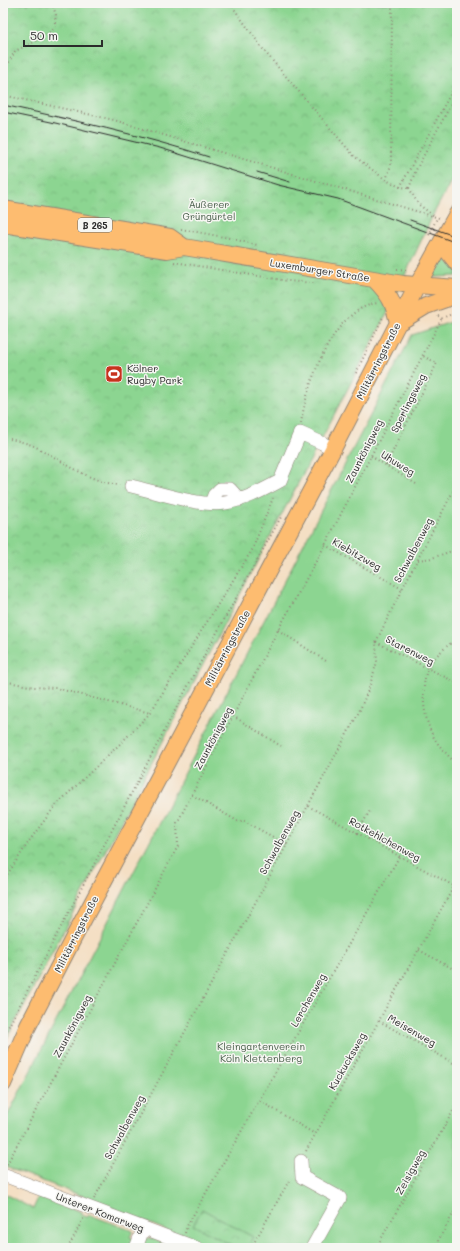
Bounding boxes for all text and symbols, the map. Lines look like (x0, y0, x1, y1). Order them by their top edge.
scale bar (24, 22, 102, 48)
text: 50 m (30, 27, 58, 43)
park label: Äußerer Grüngürtel (183, 197, 235, 223)
road number: B 265 (78, 218, 112, 232)
street label: Luxemburger Straße (269, 255, 371, 285)
street label: Militärringstraße (353, 320, 403, 402)
place label: Kölner Rugby Park (127, 361, 182, 387)
sports icon: Kölner Rugby Park (104, 364, 124, 384)
street label: Sperlingsweg (387, 371, 429, 435)
street label: Zaunkönigweg (342, 417, 386, 485)
street label: Uhuweg (378, 447, 418, 479)
street label: Schwalbenweg (390, 515, 436, 585)
street label: Kiebitzweg (330, 534, 384, 574)
street label: Militärringstraße (201, 607, 253, 689)
street label: Starenweg (383, 632, 437, 668)
street label: Zaunkönigweg (191, 704, 236, 772)
street label: Schwalbenweg (256, 807, 303, 877)
street label: Rotkehlchenweg (347, 814, 423, 864)
street label: Militärringstraße (51, 893, 101, 975)
street label: Lerchenweg (287, 971, 329, 1029)
street label: Zaunkönigweg (50, 992, 95, 1060)
street label: Meisenweg (385, 1011, 439, 1050)
street label: Kuckucksweg (325, 1030, 369, 1092)
park label: Kleingartenverein Köln Klettenberg (217, 1039, 305, 1065)
street label: Schwalbenweg (101, 1092, 148, 1162)
street label: Zeisigweg (392, 1147, 428, 1197)
street label: Unterer Komarweg (54, 1189, 146, 1235)

